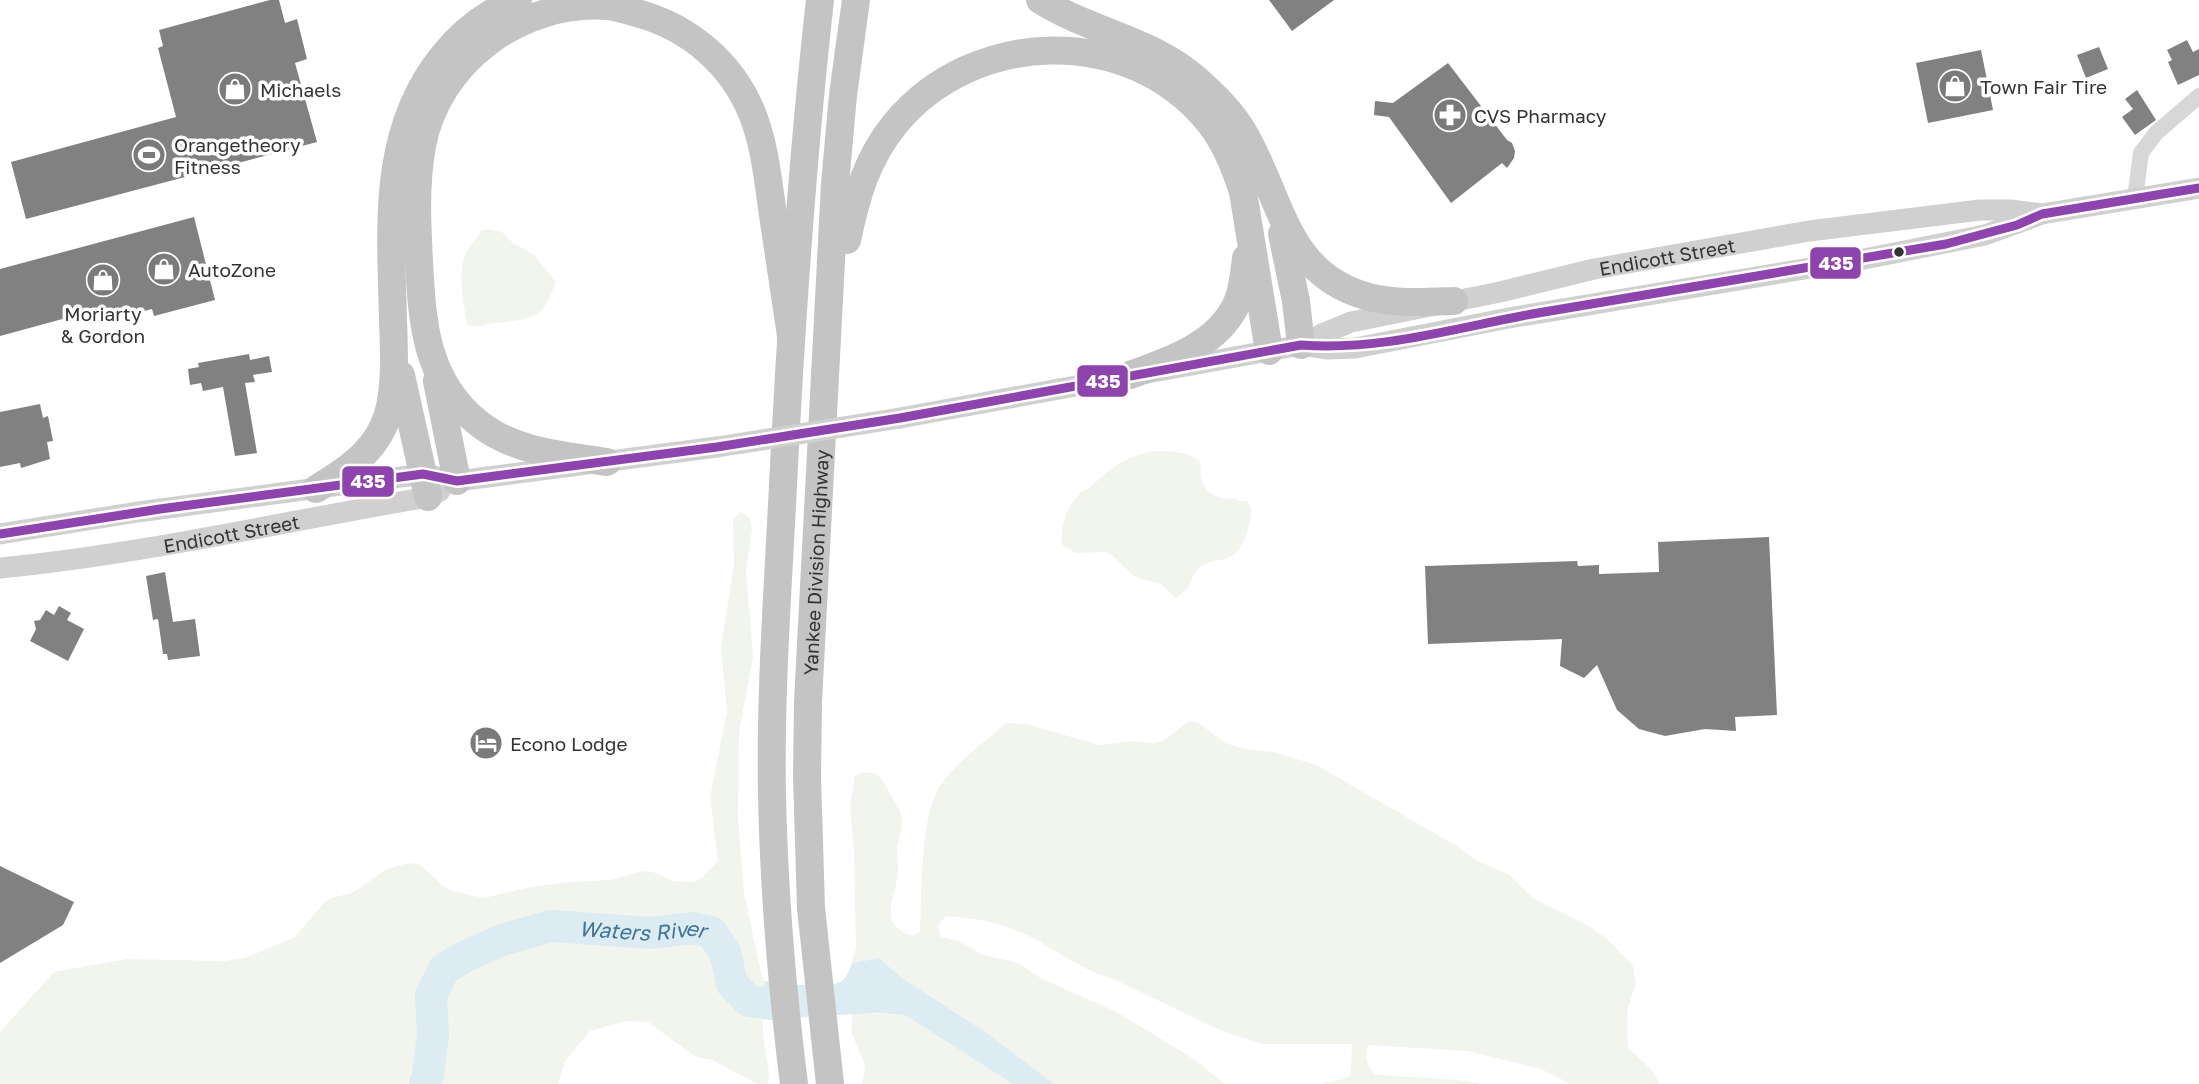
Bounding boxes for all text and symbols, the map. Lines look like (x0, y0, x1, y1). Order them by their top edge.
shop icon: Town Fair Tire (1936, 67, 1974, 105)
shop icon: Michaels (216, 70, 254, 108)
place label: Town Fair Tire (1980, 75, 2107, 98)
place label: Michaels (260, 78, 341, 101)
pharmacy icon: CVS Pharmacy (1431, 96, 1469, 134)
place label: CVS Pharmacy (1474, 104, 1607, 127)
place label: Orangetheory Fitness (174, 133, 301, 178)
sports icon: Orangetheory Fitness (130, 136, 168, 174)
street label: Endicott Street (1597, 233, 1737, 279)
unlabelled marker (1892, 245, 1906, 259)
line badge: 435 (1809, 246, 1862, 280)
shop icon: AutoZone (145, 250, 183, 288)
text: 435 (1818, 251, 1854, 274)
place label: AutoZone (188, 258, 276, 281)
shop icon: Moriarty & Gordon (84, 261, 122, 299)
place label: Moriarty & Gordon (61, 302, 145, 347)
line badge: 435 (1076, 364, 1129, 398)
text: 435 (1085, 369, 1121, 392)
street label: Yankee Division Highway (798, 448, 833, 676)
line badge: 435 (341, 465, 395, 498)
text: 435 (350, 469, 386, 492)
street label: Endicott Street (161, 509, 301, 557)
hotel icon: Econo Lodge (467, 724, 505, 762)
place label: Econo Lodge (510, 732, 627, 755)
water label: Waters River (578, 914, 712, 946)

